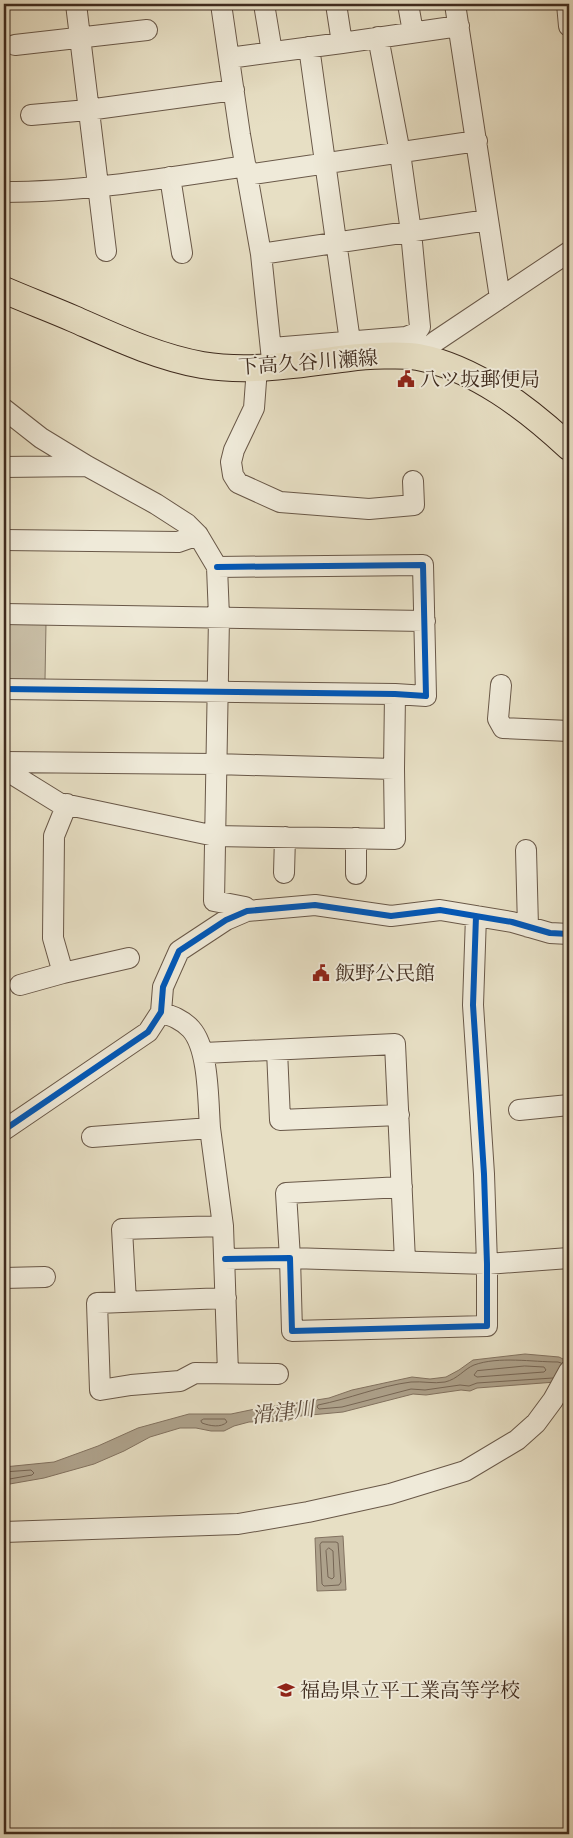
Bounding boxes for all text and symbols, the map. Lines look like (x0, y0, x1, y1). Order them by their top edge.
street label: 下高久谷川瀬線 (237, 346, 379, 381)
place label: 八ツ坂郵便局 (420, 368, 540, 393)
public building icon: 八ツ坂郵便局 (396, 369, 416, 389)
place label: 飯野公民館 (335, 962, 435, 987)
public building icon: 飯野公民館 (311, 963, 331, 983)
water label: 滑津川 (250, 1396, 318, 1430)
place label: 福島県立平工業高等学校 (300, 1679, 520, 1704)
school or university icon: 福島県立平工業高等学校 (276, 1680, 296, 1700)

